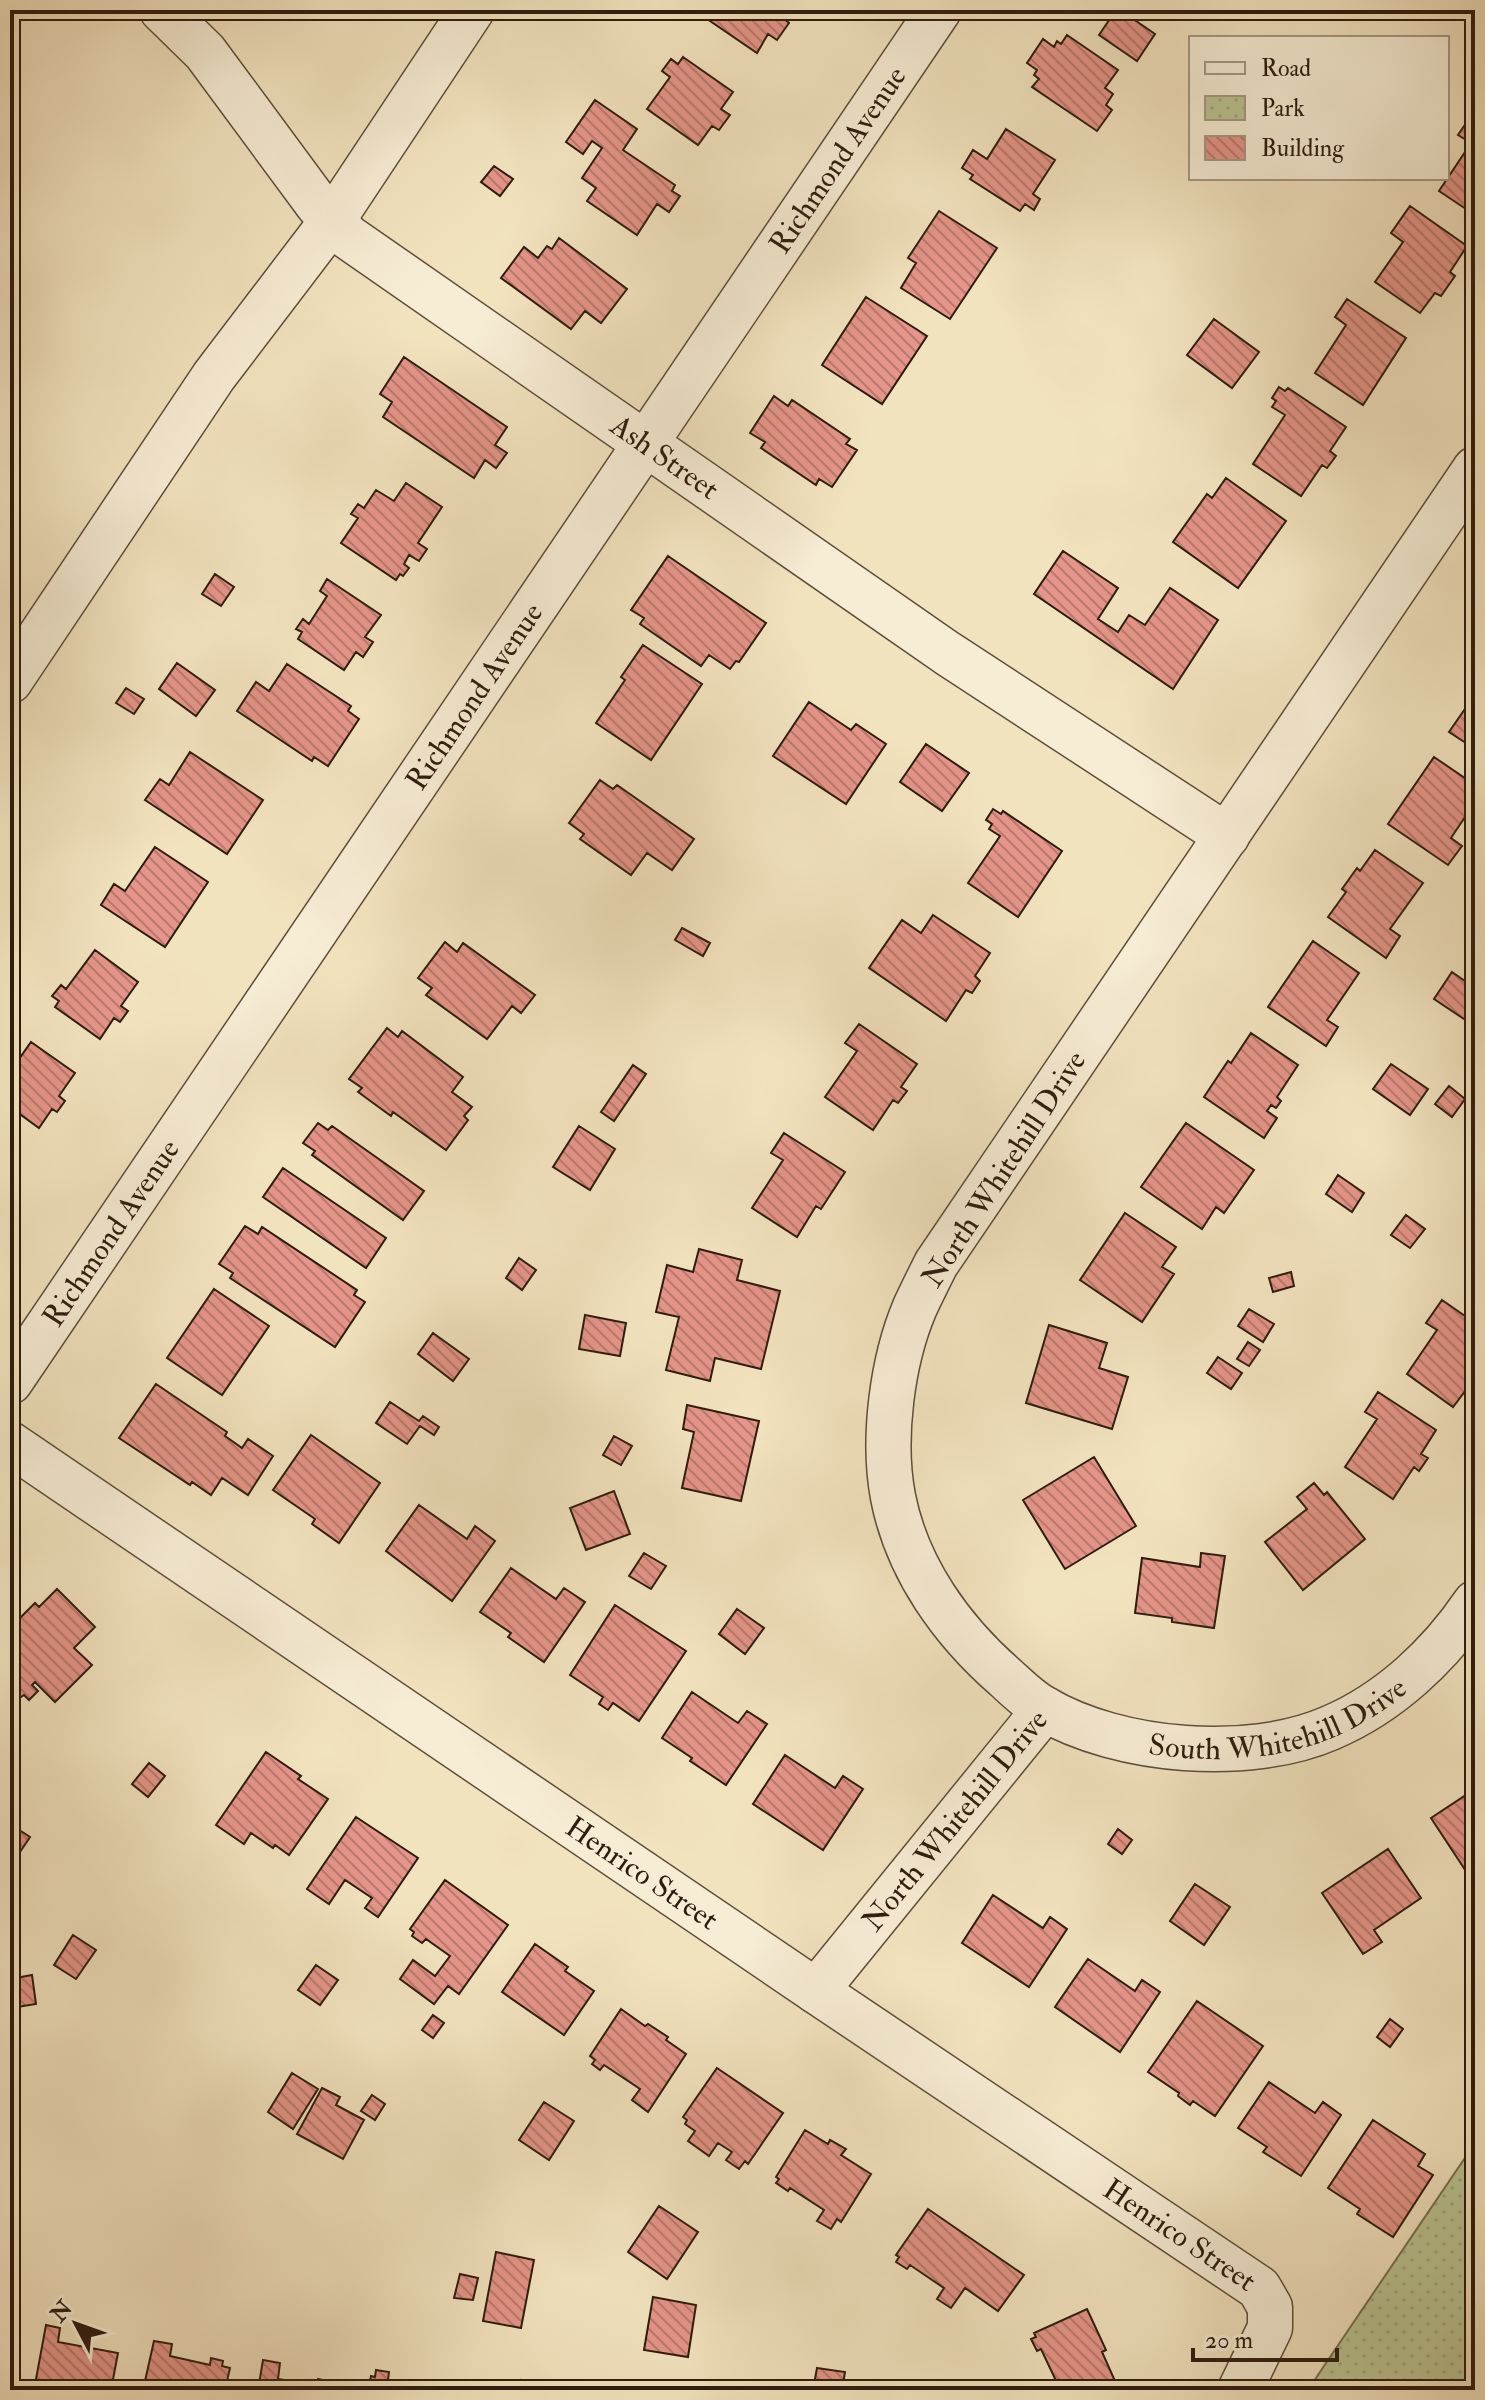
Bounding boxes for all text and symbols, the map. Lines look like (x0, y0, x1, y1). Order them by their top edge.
legend (1189, 36, 1449, 180)
text: Road (1261, 53, 1311, 84)
street label: Richmond Avenue (761, 59, 914, 261)
text: Park (1261, 93, 1305, 124)
text: Building (1261, 133, 1345, 164)
street label: Ash Street (603, 406, 726, 508)
street label: Richmond Avenue (398, 596, 551, 797)
street label: North Whitehill Drive (914, 1044, 1094, 1294)
street label: Richmond Avenue (34, 1132, 187, 1334)
street label: South Whitehill Drive (1146, 1669, 1414, 1768)
street label: North Whitehill Drive (854, 1702, 1056, 1938)
street label: Henrico Street (559, 1808, 726, 1938)
street label: Henrico Street (1096, 2170, 1264, 2300)
north arrow (36, 2284, 116, 2364)
text: N (44, 2295, 79, 2329)
scale bar (1193, 2312, 1337, 2362)
text: 20 m (1205, 2325, 1254, 2356)

